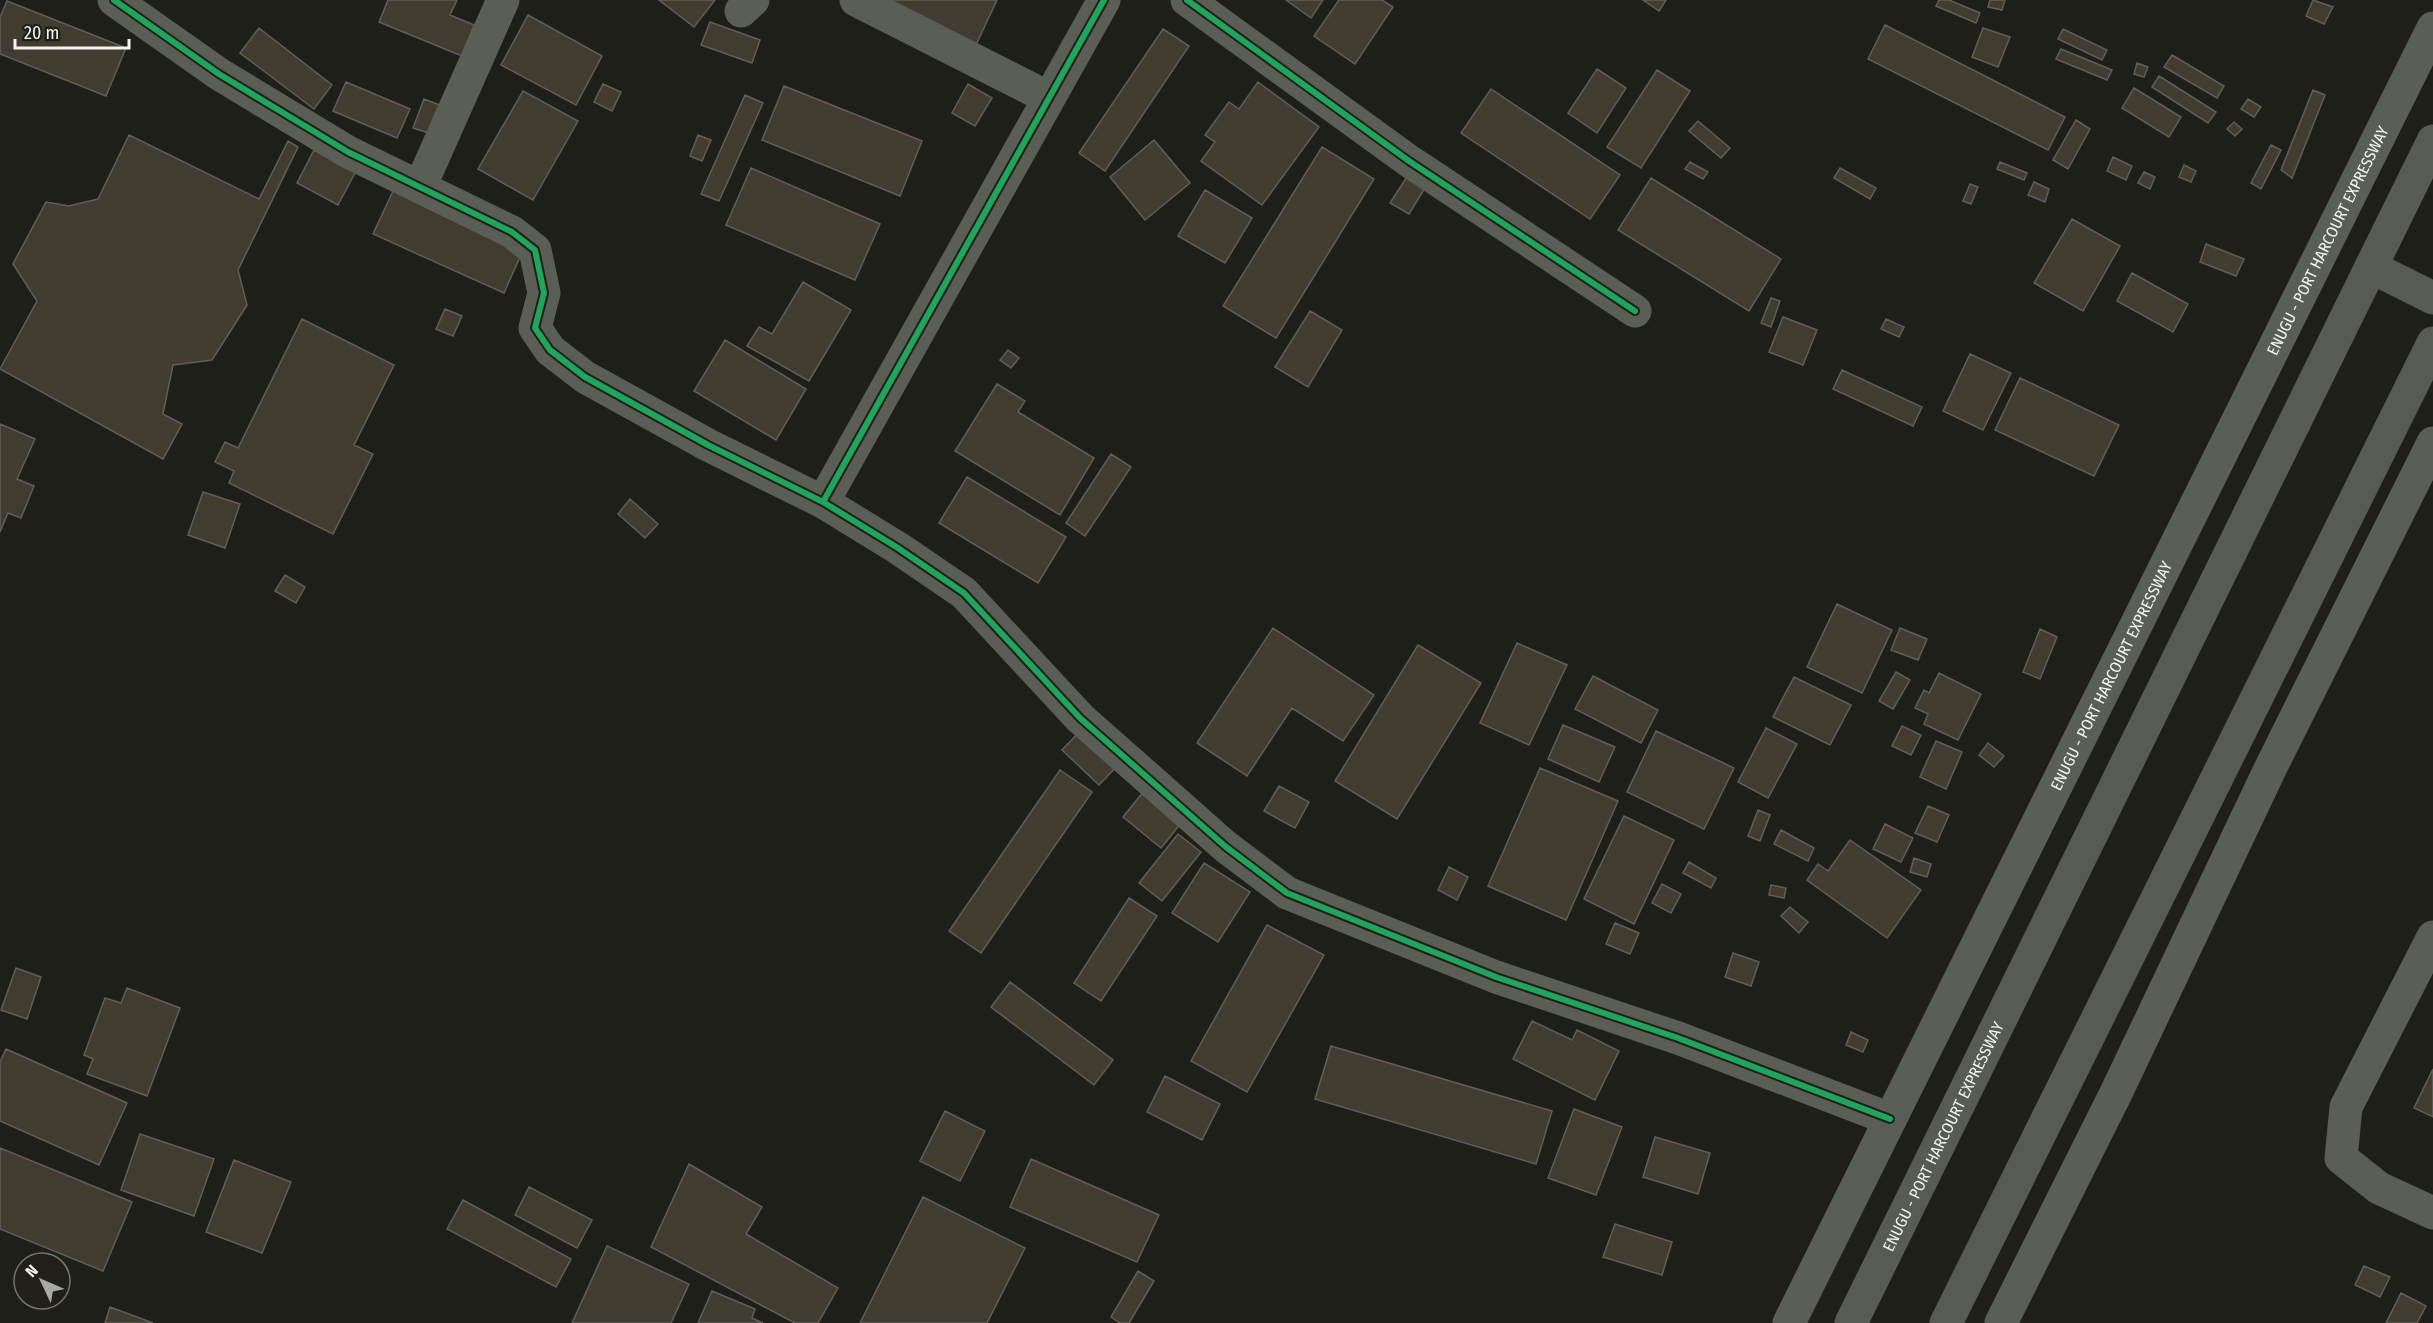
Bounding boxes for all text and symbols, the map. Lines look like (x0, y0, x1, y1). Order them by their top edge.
scale bar (15, 12, 129, 50)
text: 20 m (24, 22, 59, 44)
street label: ENUGU - PORT HARCOURT EXPRESSWAY (2263, 123, 2393, 358)
street label: ENUGU - PORT HARCOURT EXPRESSWAY (2046, 558, 2176, 793)
street label: ENUGU - PORT HARCOURT EXPRESSWAY (1879, 1019, 2008, 1254)
north arrow (12, 1251, 72, 1311)
text: N (21, 1261, 42, 1281)

